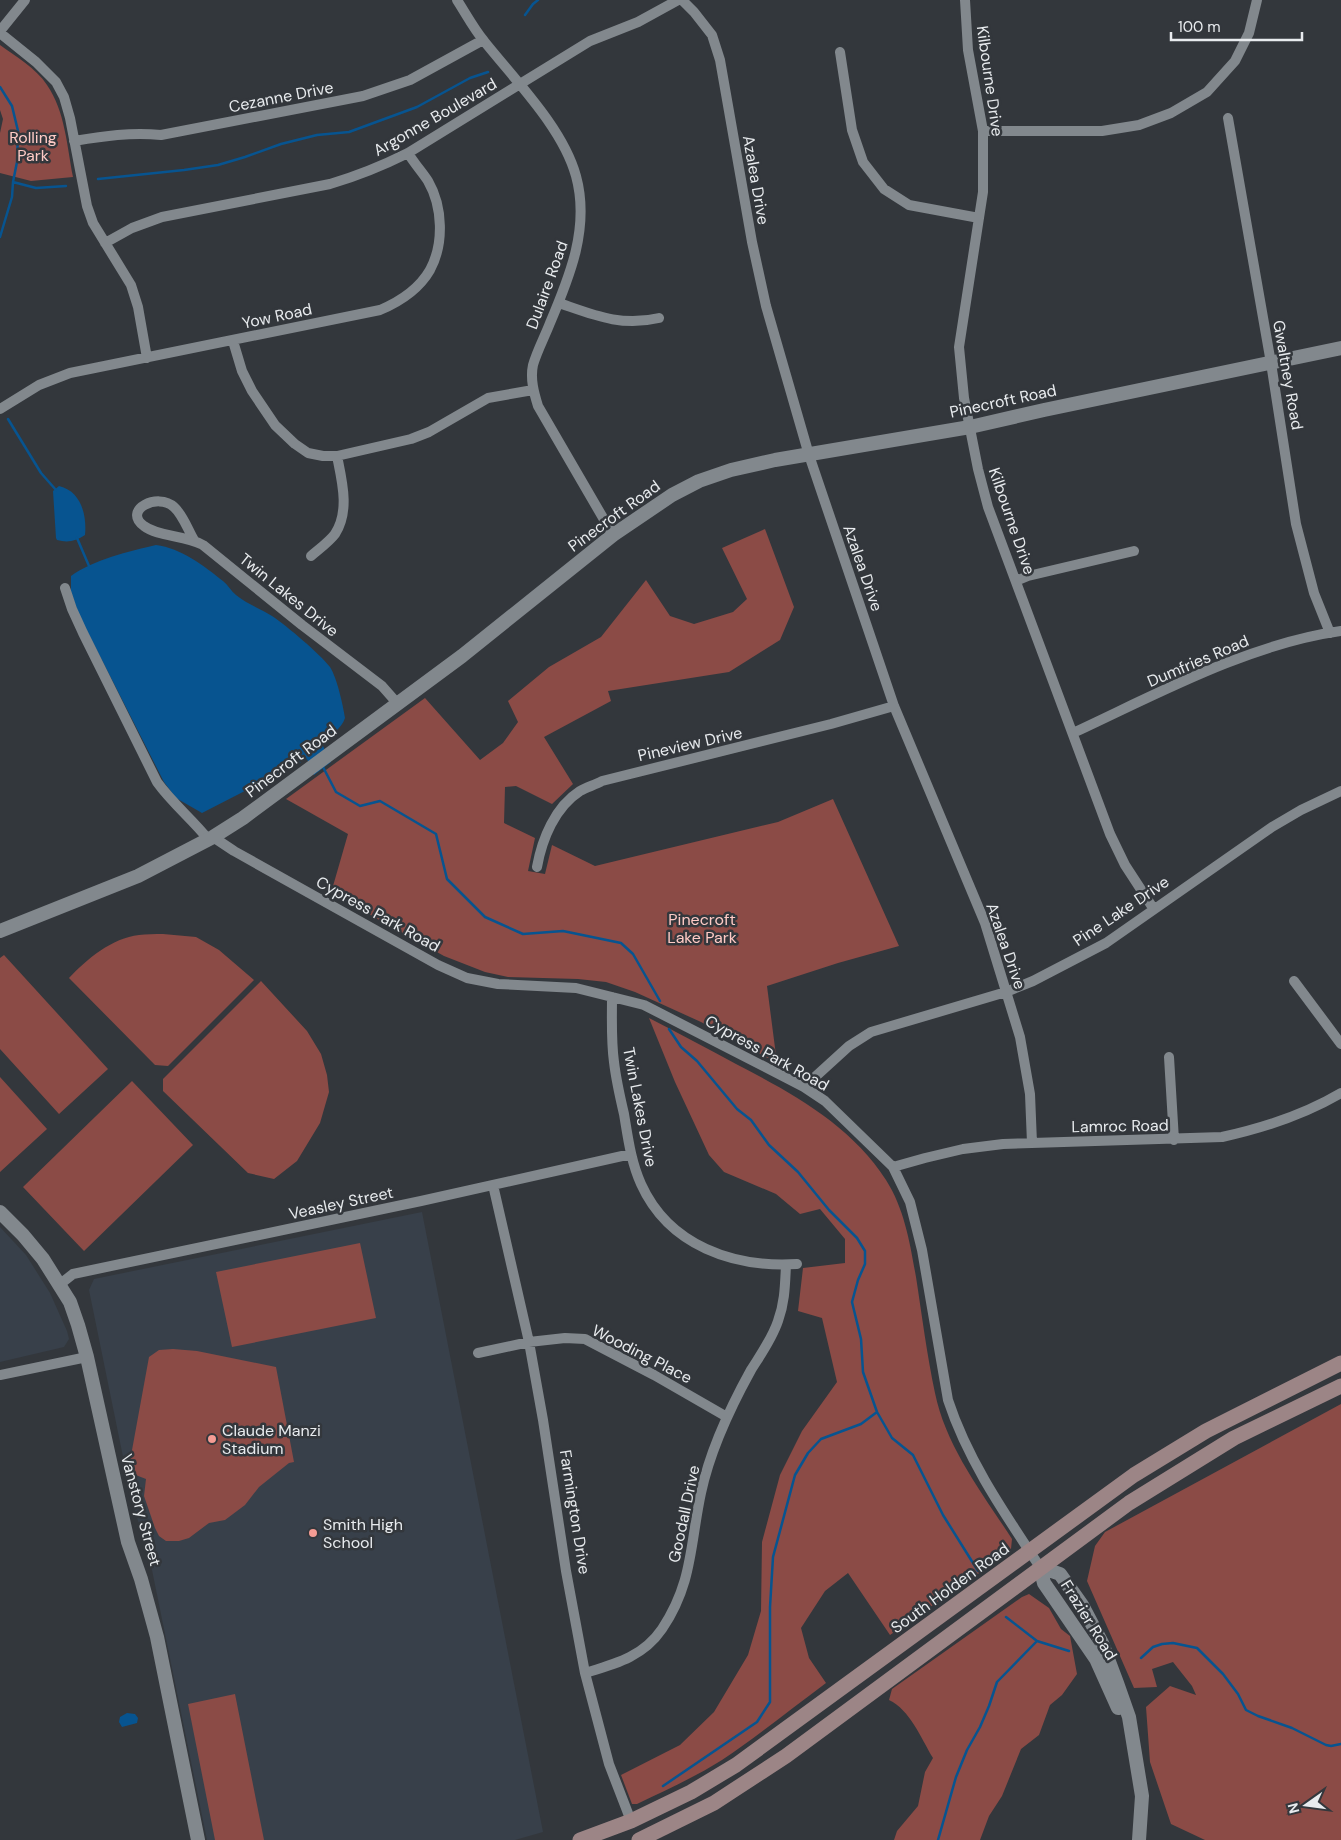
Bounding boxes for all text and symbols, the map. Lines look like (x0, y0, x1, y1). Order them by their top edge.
scale bar (1171, 10, 1302, 42)
text: 100 m (1178, 17, 1221, 37)
street label: Kilbourne Drive (972, 24, 1008, 138)
street label: Argonne Boulevard (369, 73, 501, 161)
street label: Cezanne Drive (227, 77, 335, 117)
park label: Rolling Park (9, 127, 57, 166)
street label: Azalea Drive (738, 134, 774, 226)
street label: Dulaire Road (521, 238, 573, 332)
street label: Yow Road (240, 298, 314, 334)
street label: Gwaltney Road (1268, 319, 1308, 431)
street label: Pinecroft Road (948, 379, 1058, 423)
street label: Kilbourne Drive (984, 465, 1040, 577)
street label: Pinecroft Road (564, 476, 664, 556)
street label: Azalea Drive (838, 522, 888, 614)
street label: Twin Lakes Drive (235, 549, 343, 641)
street label: Dumfries Road (1144, 630, 1252, 692)
street label: Pinecroft Road (241, 720, 341, 802)
street label: Pineview Drive (636, 722, 744, 766)
street label: Cypress Park Road (312, 871, 444, 957)
street label: Pine Lake Drive (1069, 871, 1173, 951)
street label: Azalea Drive (981, 900, 1031, 992)
park label: Pinecroft Lake Park (667, 909, 737, 948)
street label: Cypress Park Road (701, 1010, 833, 1096)
street label: Twin Lakes Drive (618, 1045, 662, 1169)
street label: Lamroc Road (1071, 1115, 1169, 1137)
street label: Veasley Street (287, 1182, 395, 1224)
street label: Wooding Place (588, 1320, 696, 1388)
place label: Claude Manzi Stadium (222, 1420, 321, 1459)
marker: Claude Manzi Stadium (206, 1433, 218, 1445)
street label: Farmington Drive (555, 1448, 595, 1576)
street label: Vanstory Street (116, 1452, 166, 1568)
street label: Goodall Drive (663, 1463, 705, 1565)
place label: Smith High School (323, 1514, 403, 1553)
marker: Smith High School (307, 1527, 319, 1539)
street label: South Holden Road (887, 1538, 1013, 1638)
street label: Frazier Road (1056, 1576, 1122, 1664)
north arrow (1281, 1780, 1331, 1830)
text: N (1283, 1801, 1303, 1815)

